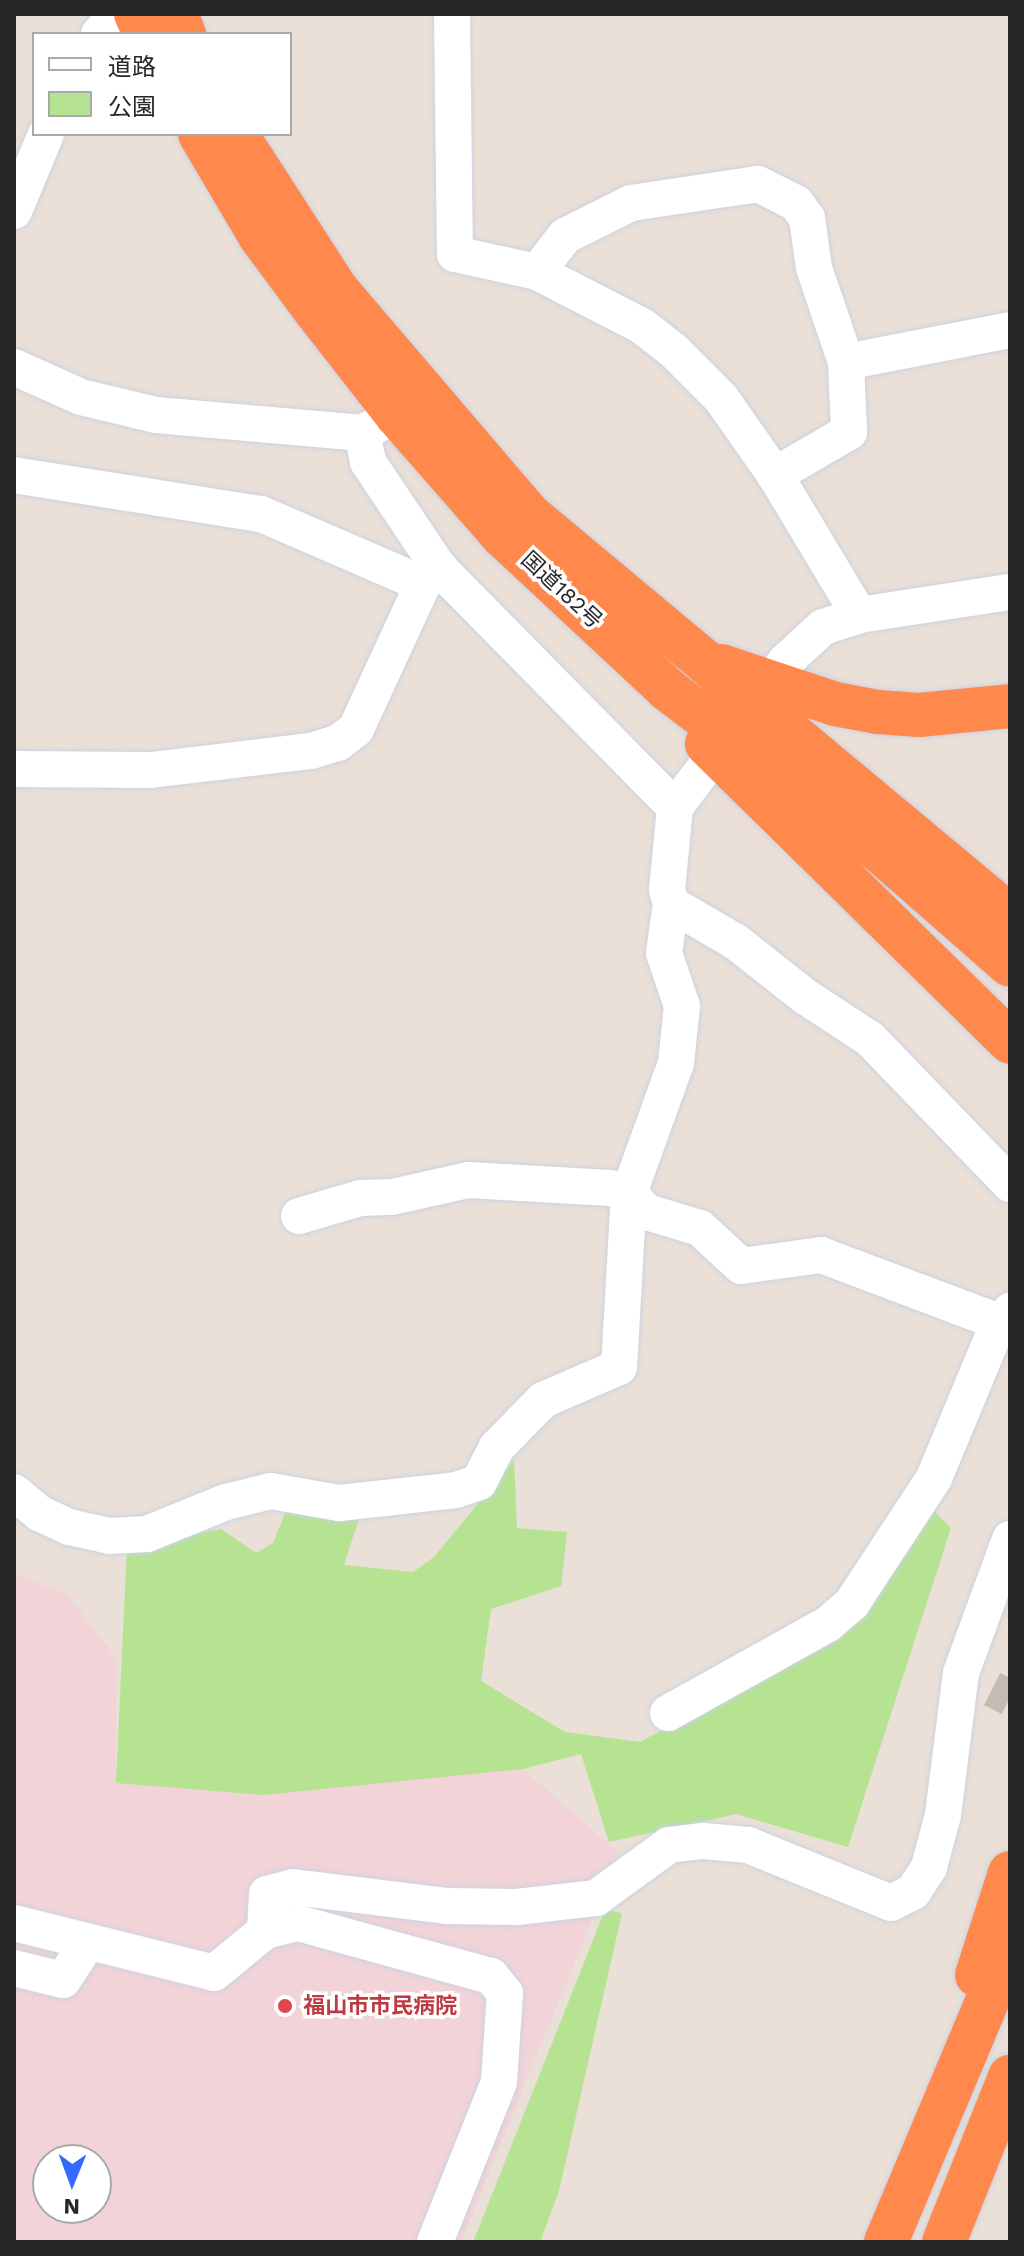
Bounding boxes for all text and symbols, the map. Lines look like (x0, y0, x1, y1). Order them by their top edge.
legend (32, 32, 292, 136)
text: 道路 (108, 53, 156, 81)
text: 公園 (108, 93, 156, 121)
street label: 国道182号 (516, 546, 608, 634)
place label: 福山市市民病院 (303, 1993, 457, 2019)
marker: 福山市市民病院 (274, 1995, 296, 2017)
north arrow (32, 2144, 112, 2224)
text: N (63, 2194, 80, 2219)

